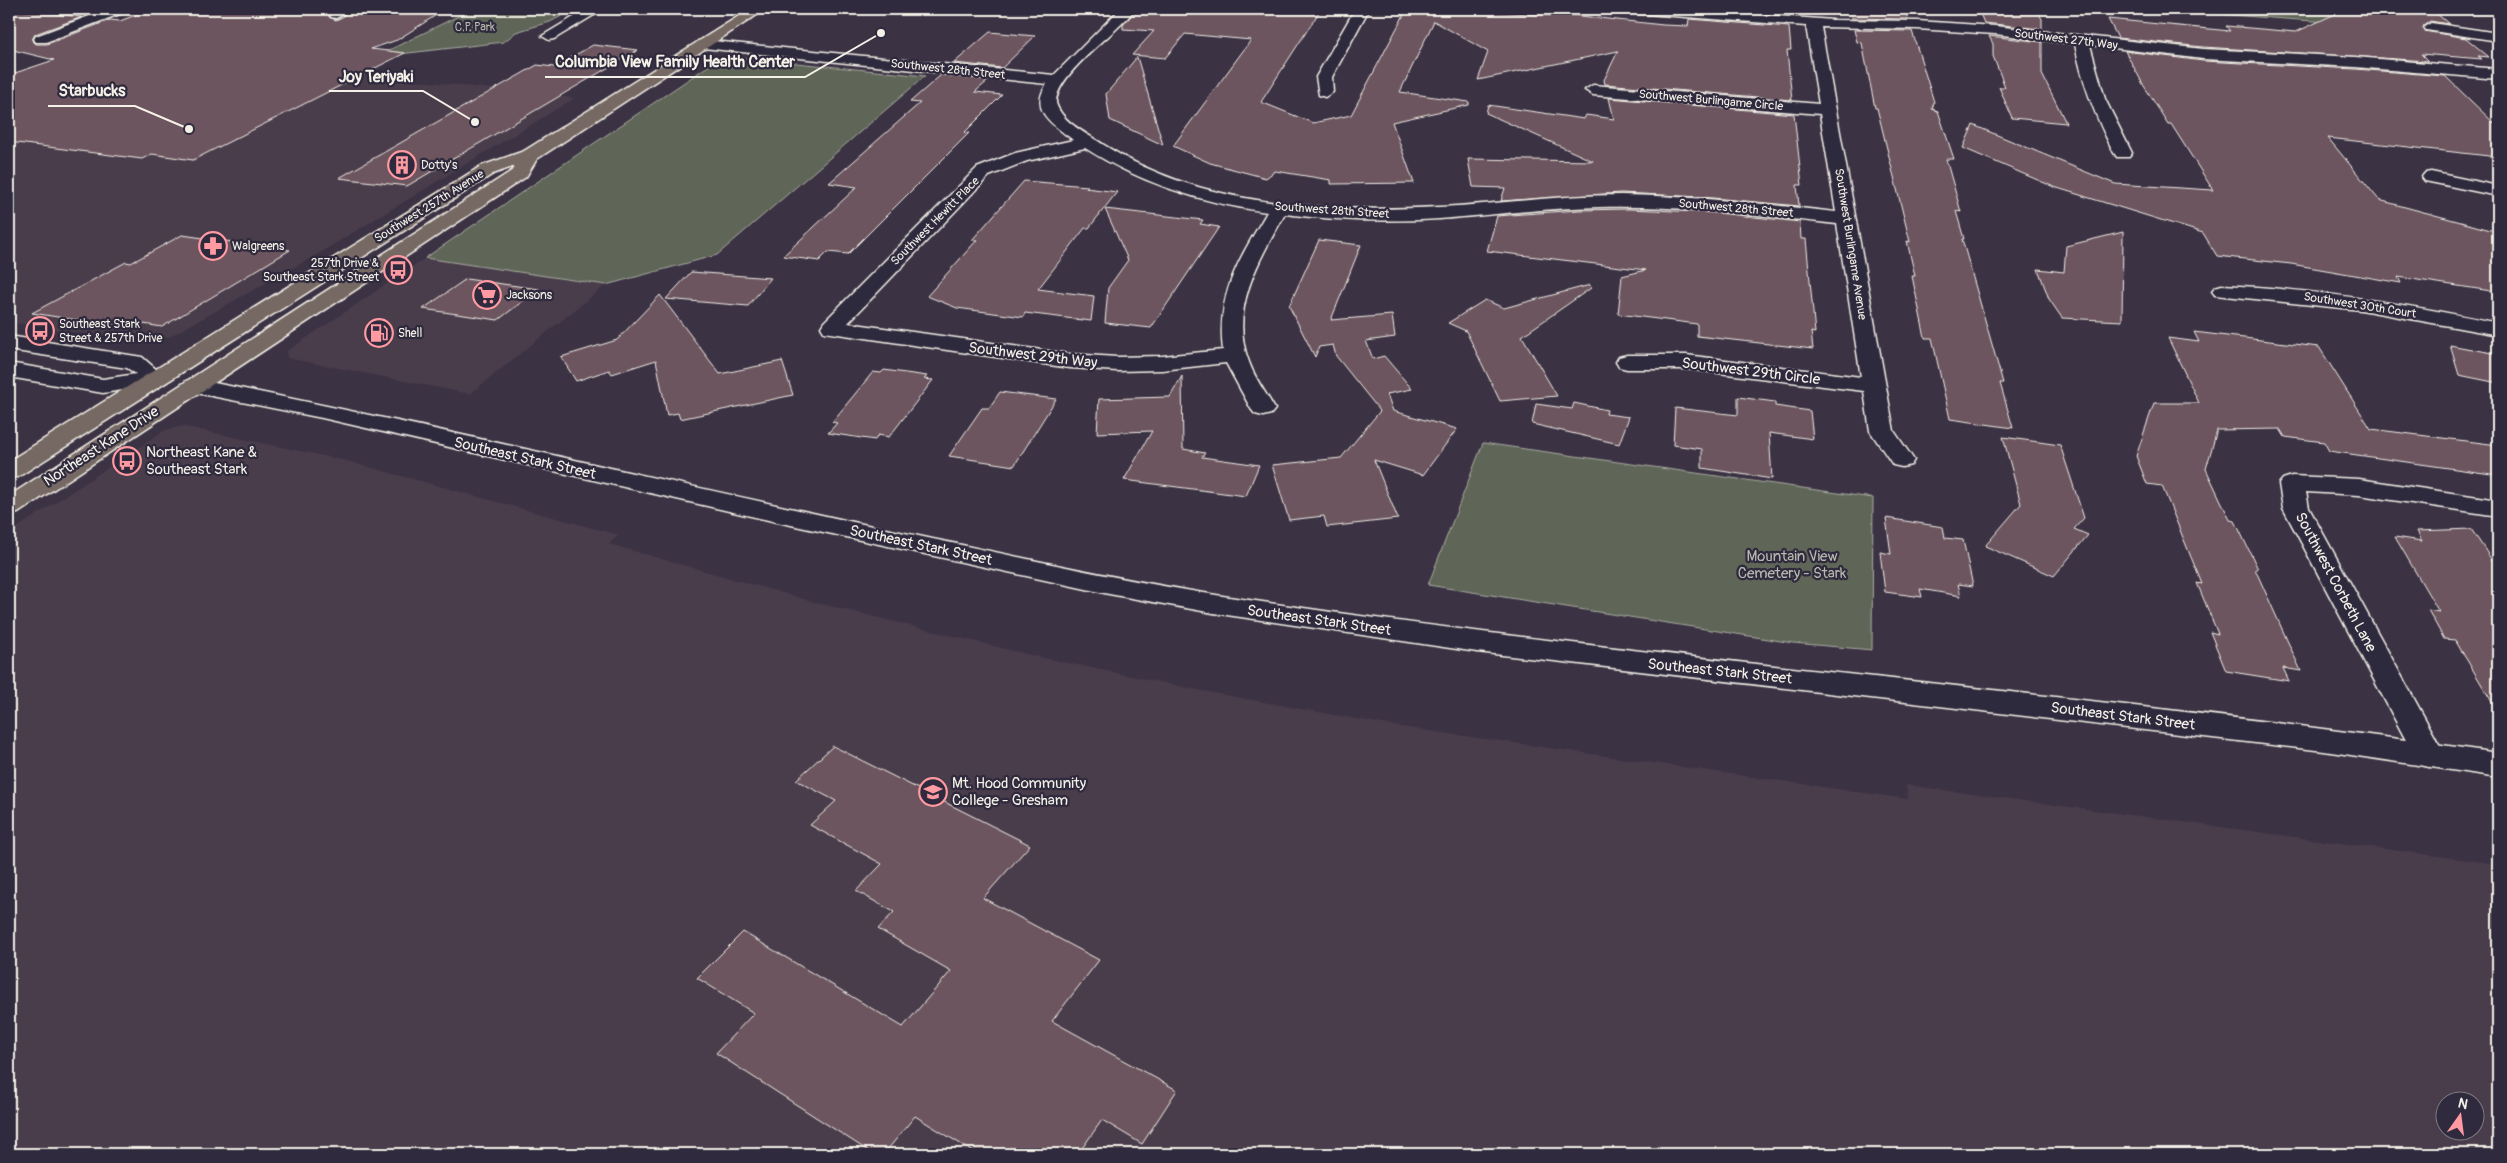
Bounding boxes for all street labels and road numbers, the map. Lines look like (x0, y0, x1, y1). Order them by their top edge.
street label: Southwest 27th Way (2013, 26, 2118, 53)
street label: Southwest 28th Street (890, 56, 1006, 83)
street label: Southwest Burlingame Circle (1638, 87, 1784, 114)
street label: Southwest 257th Avenue (372, 167, 487, 246)
street label: Southwest Burlingame Avenue (1831, 167, 1870, 321)
street label: Southwest Hewitt Place (888, 174, 983, 269)
street label: Southwest 28th Street (1678, 196, 1794, 221)
street label: Southwest 28th Street (1274, 199, 1390, 222)
street label: Southwest 30th Court (2303, 289, 2417, 322)
street label: Southwest 29th Way (967, 338, 1099, 373)
street label: Southwest 29th Circle (1681, 354, 1822, 389)
street label: Northeast Kane Drive (40, 402, 163, 491)
street label: Southeast Stark Street (452, 433, 599, 484)
street label: Southwest Corbeth Lane (2291, 509, 2381, 656)
street label: Southeast Stark Street (848, 521, 995, 570)
street label: Southeast Stark Street (1246, 601, 1393, 640)
street label: Southeast Stark Street (1647, 654, 1794, 689)
street label: Southeast Stark Street (2050, 698, 2197, 735)

